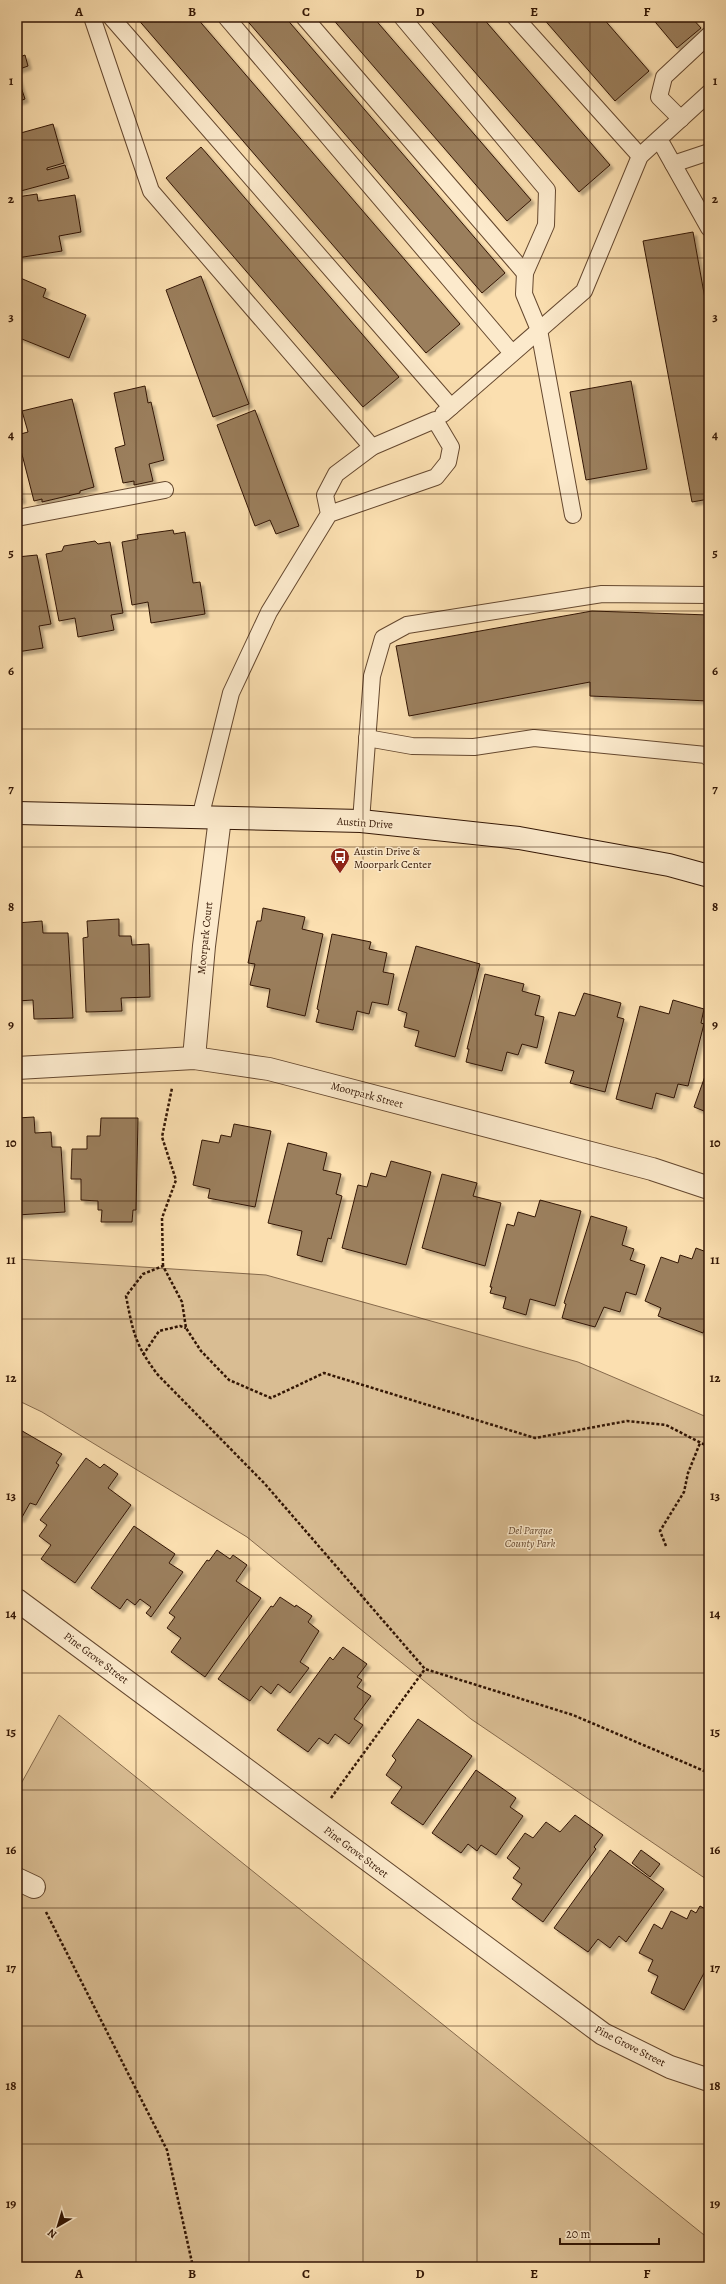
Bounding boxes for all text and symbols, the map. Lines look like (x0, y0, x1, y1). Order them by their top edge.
text: A (74, 3, 84, 20)
text: B (188, 3, 196, 20)
text: C (302, 3, 310, 20)
text: D (415, 3, 425, 20)
text: E (530, 3, 538, 20)
text: F (644, 3, 651, 20)
text: 1 (9, 72, 14, 89)
text: 1 (713, 72, 718, 89)
text: 2 (8, 190, 15, 207)
text: 2 (712, 190, 719, 207)
text: 3 (8, 308, 14, 325)
text: 3 (712, 308, 718, 325)
text: 4 (8, 426, 14, 443)
text: 4 (712, 426, 718, 443)
text: 5 (8, 544, 14, 561)
text: 5 (712, 544, 718, 561)
text: 6 (8, 662, 14, 679)
text: 6 (712, 662, 718, 679)
text: 7 (8, 780, 14, 797)
text: 7 (712, 780, 718, 797)
street label: Austin Drive (335, 813, 394, 832)
place label: Austin Drive & Moorpark Center (353, 844, 431, 872)
bus stop icon: Austin Drive & Moorpark Center (329, 846, 351, 874)
text: 8 (8, 898, 14, 915)
text: 8 (712, 898, 718, 915)
street label: Moorpark Court (194, 901, 216, 975)
text: 9 (8, 1016, 14, 1033)
text: 9 (712, 1016, 718, 1033)
street label: Moorpark Street (329, 1078, 405, 1112)
text: 10 (5, 1134, 17, 1151)
text: 10 (709, 1134, 721, 1151)
text: 11 (6, 1251, 16, 1268)
text: 11 (710, 1251, 720, 1268)
text: 12 (6, 1369, 17, 1386)
text: 12 (710, 1369, 721, 1386)
text: 13 (6, 1487, 17, 1504)
text: 13 (710, 1487, 721, 1504)
park label: Del Parque County Park (505, 1523, 555, 1551)
text: 14 (6, 1605, 16, 1622)
text: 14 (710, 1605, 720, 1622)
street label: Pine Grove Street (61, 1629, 132, 1688)
text: 15 (6, 1723, 17, 1740)
text: 15 (710, 1723, 721, 1740)
street label: Pine Grove Street (321, 1823, 392, 1882)
text: 16 (6, 1841, 16, 1858)
text: 16 (710, 1841, 720, 1858)
text: 17 (6, 1959, 17, 1976)
text: 17 (710, 1959, 721, 1976)
street label: Pine Grove Street (592, 2022, 668, 2070)
text: 18 (6, 2077, 16, 2094)
text: 18 (710, 2077, 720, 2094)
text: 19 (6, 2195, 16, 2212)
text: 19 (710, 2195, 720, 2212)
north arrow (38, 2206, 78, 2246)
scale bar (560, 2220, 659, 2246)
text: N (44, 2225, 60, 2242)
text: 20 m (566, 2226, 590, 2242)
text: A (74, 2265, 84, 2282)
text: B (188, 2265, 196, 2282)
text: C (302, 2265, 310, 2282)
text: D (415, 2265, 425, 2282)
text: E (530, 2265, 538, 2282)
text: F (644, 2265, 651, 2282)

